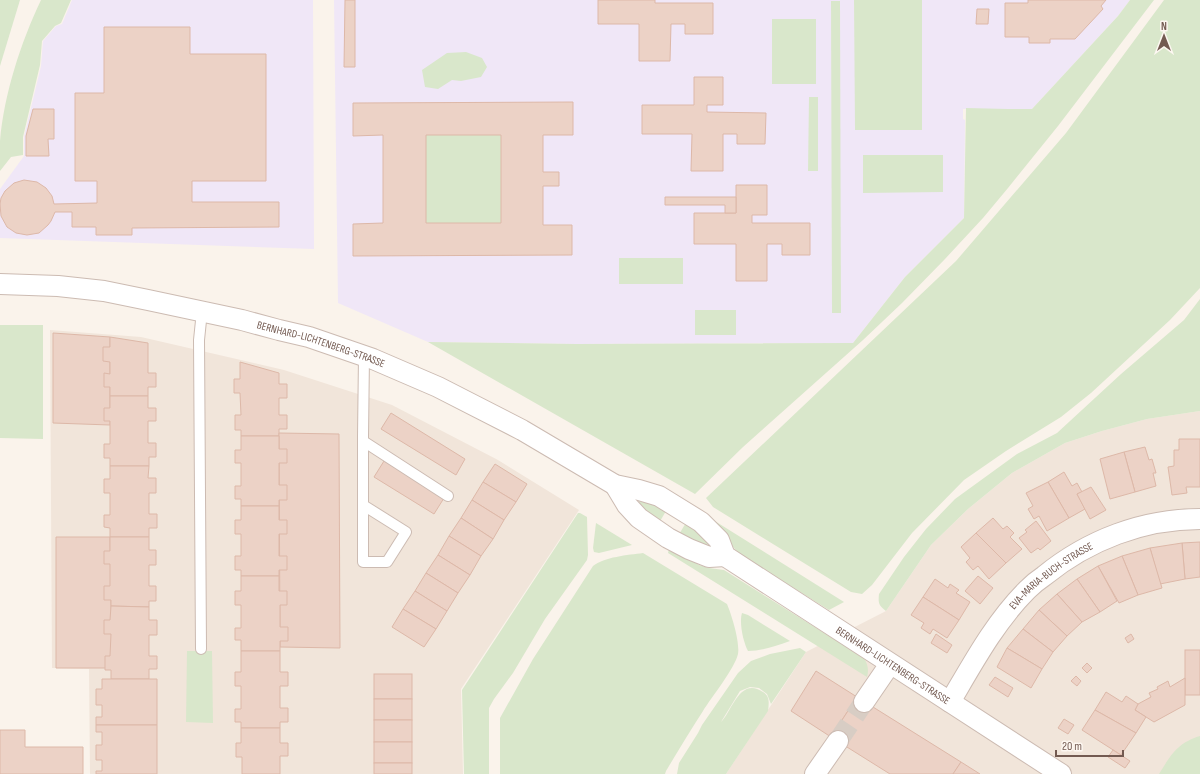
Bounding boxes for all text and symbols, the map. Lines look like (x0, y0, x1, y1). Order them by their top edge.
north arrow (1144, 16, 1184, 56)
text: N (1161, 20, 1167, 33)
street label: BERNHARD-LICHTENBERG-STRASSE (256, 318, 387, 370)
street label: EVA-MARIA-BUCH-STRASSE (1006, 539, 1095, 612)
street label: BERNHARD-LICHTENBERG-STRASSE (834, 623, 953, 707)
scale bar (1056, 732, 1123, 758)
text: 20 m (1062, 739, 1082, 754)

